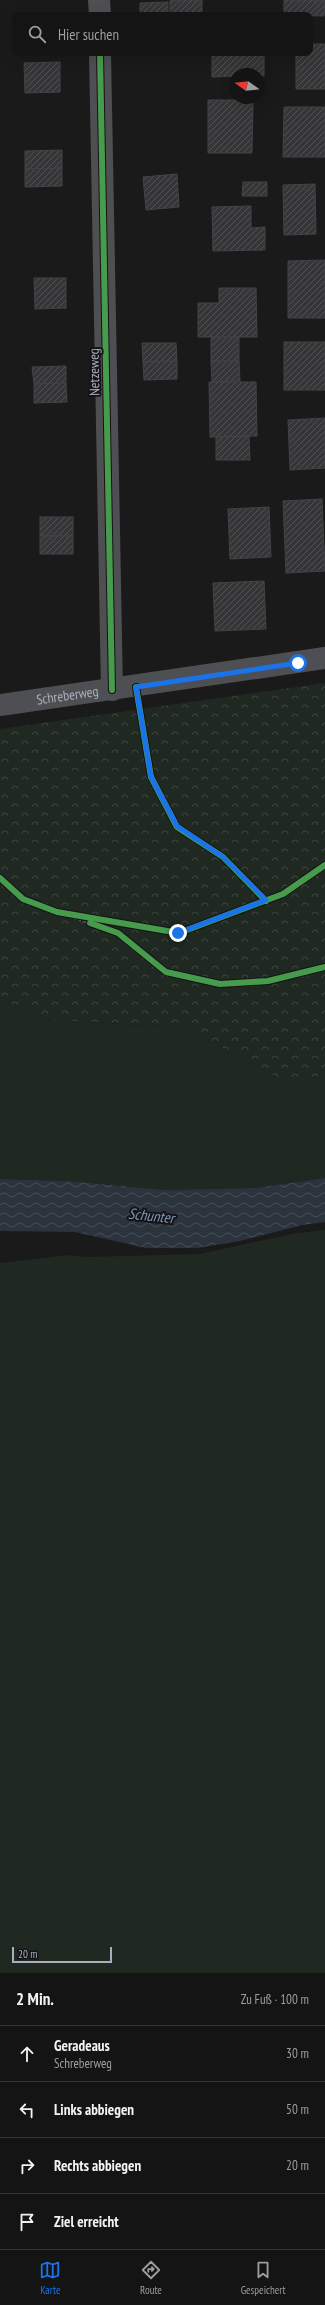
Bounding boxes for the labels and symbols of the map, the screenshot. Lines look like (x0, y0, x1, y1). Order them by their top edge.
north arrow (229, 68, 265, 104)
street label: Netzeweg (85, 348, 103, 396)
route start (289, 654, 307, 672)
street label: Schreberweg (35, 682, 99, 709)
route end (169, 924, 187, 942)
water label: Schunter (127, 1204, 177, 1228)
scale bar (12, 1945, 112, 1964)

